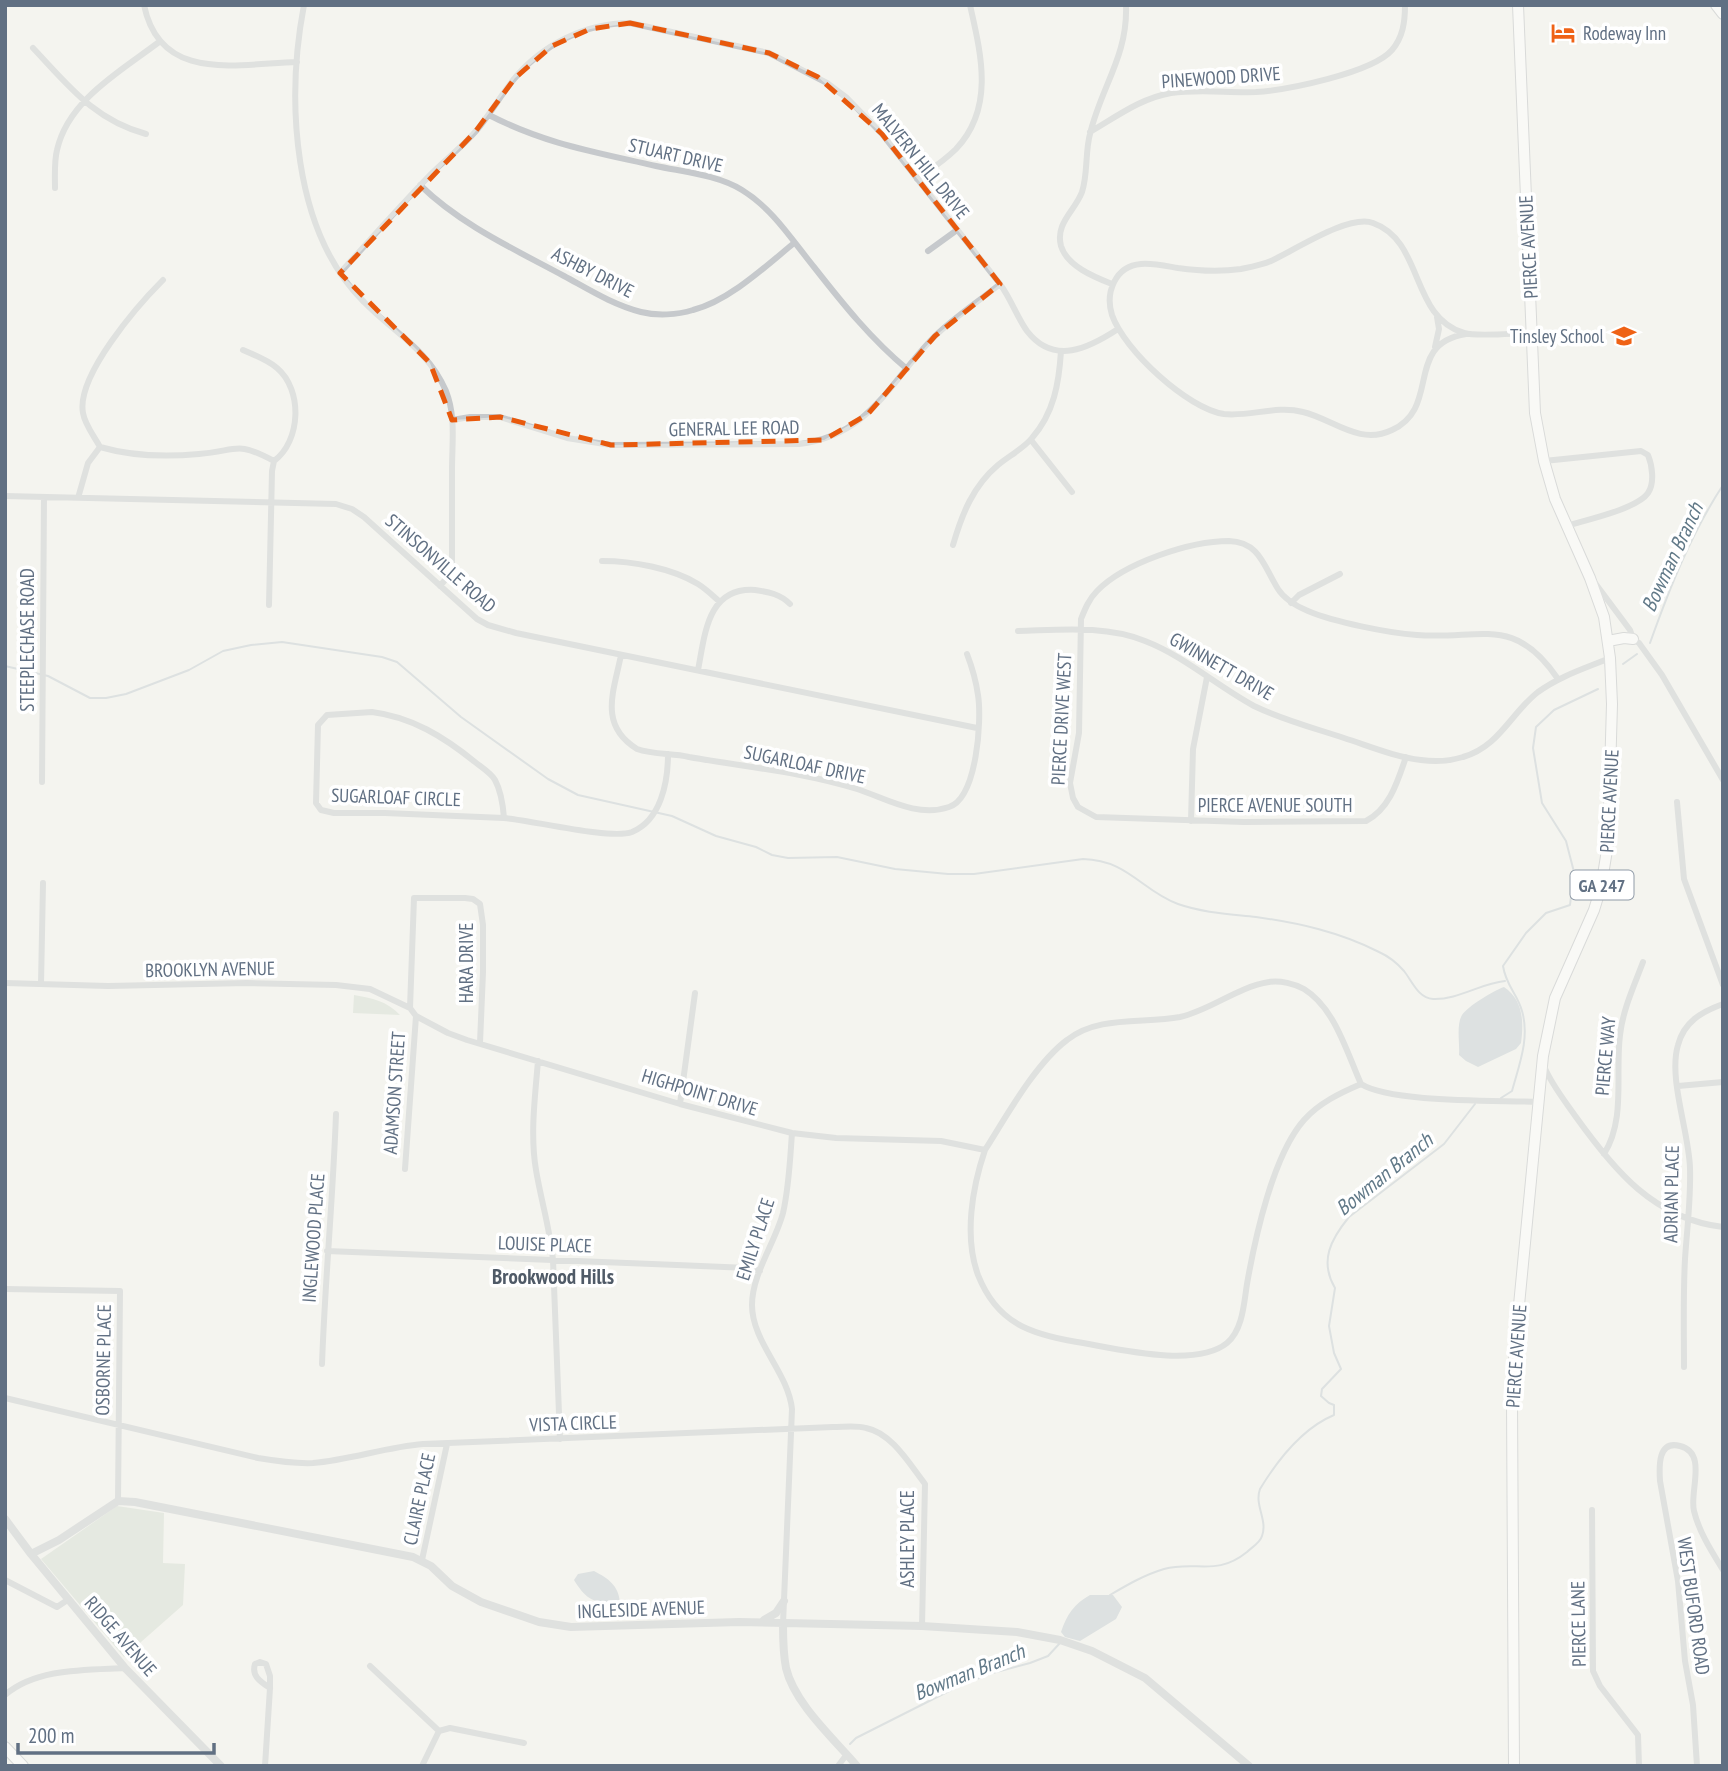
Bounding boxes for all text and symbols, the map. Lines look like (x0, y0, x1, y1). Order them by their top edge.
hotel icon: Rodeway Inn (1549, 19, 1577, 47)
place label: Rodeway Inn (1583, 21, 1666, 45)
street label: PINEWOOD DRIVE (1161, 61, 1281, 93)
street label: MALVERN HILL DRIVE (867, 98, 975, 224)
street label: STUART DRIVE (626, 132, 726, 178)
street label: PIERCE AVENUE (1513, 195, 1543, 299)
street label: ASHBY DRIVE (548, 241, 638, 303)
school or university icon: Tinsley School (1610, 322, 1638, 350)
place label: Tinsley School (1510, 324, 1605, 348)
street label: GENERAL LEE ROAD (669, 415, 800, 441)
water label: Bowman Branch (1635, 497, 1710, 616)
street label: STINSONVILLE ROAD (381, 508, 501, 618)
street label: STEEPLECHASE ROAD (15, 568, 39, 712)
street label: GWINNETT DRIVE (1166, 627, 1278, 705)
street label: PIERCE DRIVE WEST (1046, 652, 1076, 786)
street label: SUGARLOAF DRIVE (742, 739, 868, 789)
street label: PIERCE AVENUE (1594, 749, 1624, 853)
street label: SUGARLOAF CIRCLE (331, 783, 461, 811)
street label: PIERCE AVENUE SOUTH (1198, 793, 1352, 817)
road number: GA 247 (1570, 870, 1634, 900)
street label: HARA DRIVE (454, 923, 478, 1003)
street label: BROOKLYN AVENUE (145, 956, 275, 982)
street label: PIERCE WAY (1590, 1015, 1620, 1096)
street label: ADAMSON STREET (378, 1030, 410, 1155)
street label: HIGHPOINT DRIVE (639, 1063, 761, 1121)
water label: Bowman Branch (1330, 1126, 1439, 1221)
street label: ADRIAN PLACE (1658, 1145, 1684, 1243)
street label: INGLEWOOD PLACE (297, 1173, 329, 1303)
street label: EMILY PLACE (730, 1195, 780, 1283)
street label: LOUISE PLACE (498, 1230, 592, 1258)
district label: Brookwood Hills (492, 1263, 614, 1290)
street label: OSBORNE PLACE (90, 1304, 116, 1416)
street label: PIERCE AVENUE (1500, 1304, 1532, 1408)
street label: VISTA CIRCLE (528, 1409, 617, 1437)
street label: CLAIRE PLACE (398, 1451, 440, 1547)
street label: ASHLEY PLACE (895, 1490, 919, 1588)
street label: WEST BUFORD ROAD (1672, 1536, 1716, 1676)
street label: PIERCE LANE (1565, 1581, 1591, 1667)
street label: RIDGE AVENUE (80, 1591, 162, 1681)
street label: INGLESIDE AVENUE (577, 1595, 705, 1623)
water label: Bowman Branch (910, 1637, 1030, 1706)
scale bar (18, 1712, 214, 1756)
text: 200 m (28, 1722, 74, 1749)

